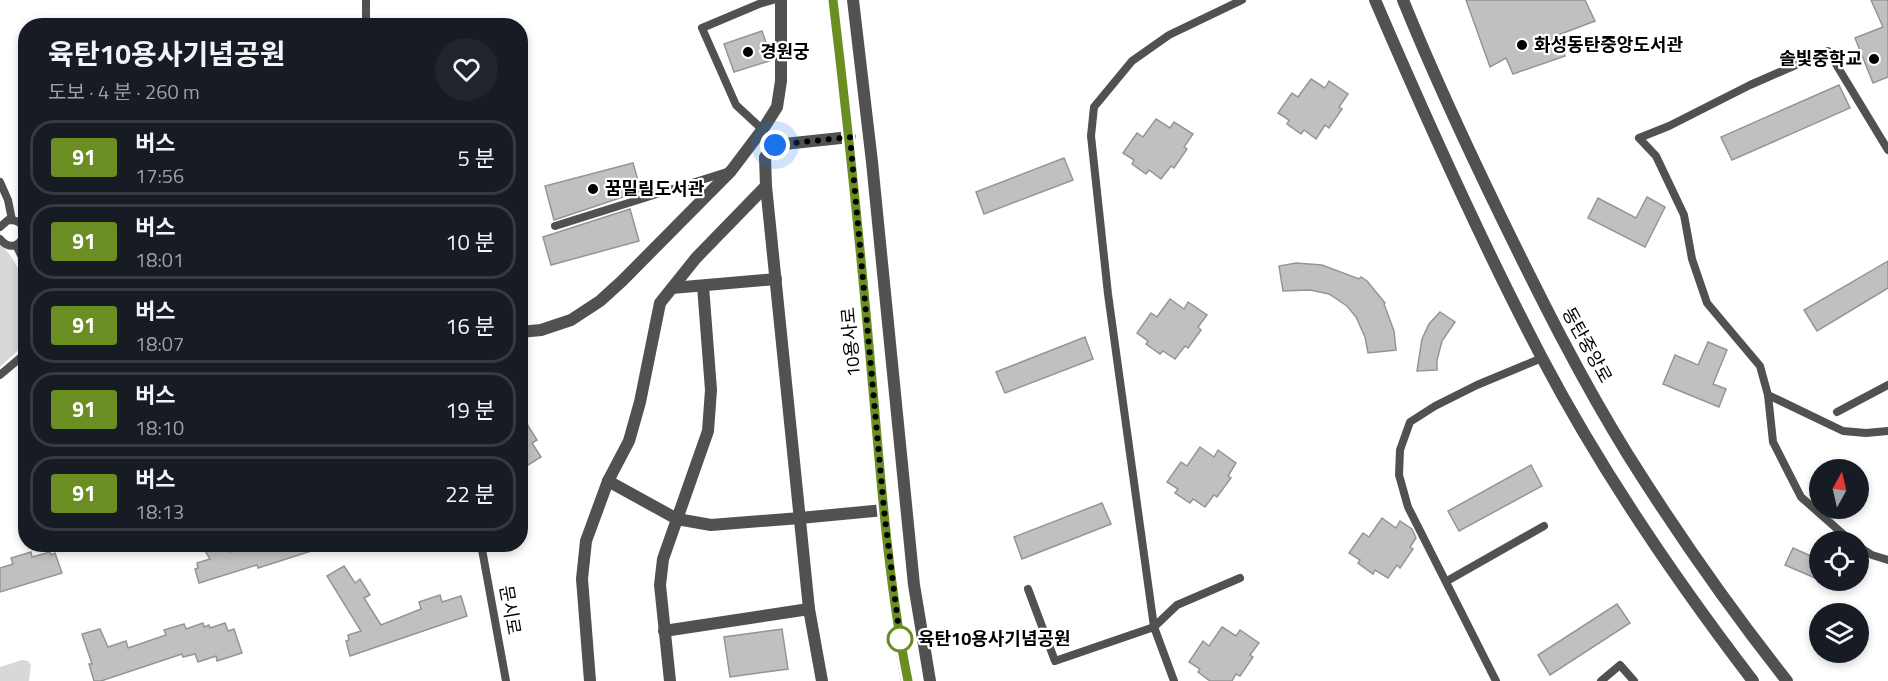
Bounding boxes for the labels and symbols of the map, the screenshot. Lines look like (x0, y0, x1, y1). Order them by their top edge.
place label: 화성동탄중앙도서관 (1534, 31, 1683, 58)
place label: 경원궁 (760, 38, 810, 65)
marker: 화성동탄중앙도서관 (1515, 38, 1529, 52)
marker: 경원궁 (741, 45, 755, 59)
place label: 솔빛중학교 (1779, 45, 1862, 72)
marker: 솔빛중학교 (1867, 52, 1881, 66)
your location (760, 130, 790, 160)
place label: 꿈밀림도서관 (605, 175, 705, 202)
marker: 꿈밀림도서관 (586, 182, 600, 196)
street label: 동탄중앙로 (1556, 302, 1619, 388)
street label: 10용사로 (834, 306, 867, 378)
north arrow (1809, 459, 1869, 519)
street label: 문시로 (493, 583, 528, 637)
place label: 육탄10용사기념공원 (918, 625, 1071, 652)
marker: 육탄10용사기념공원 (887, 626, 913, 652)

